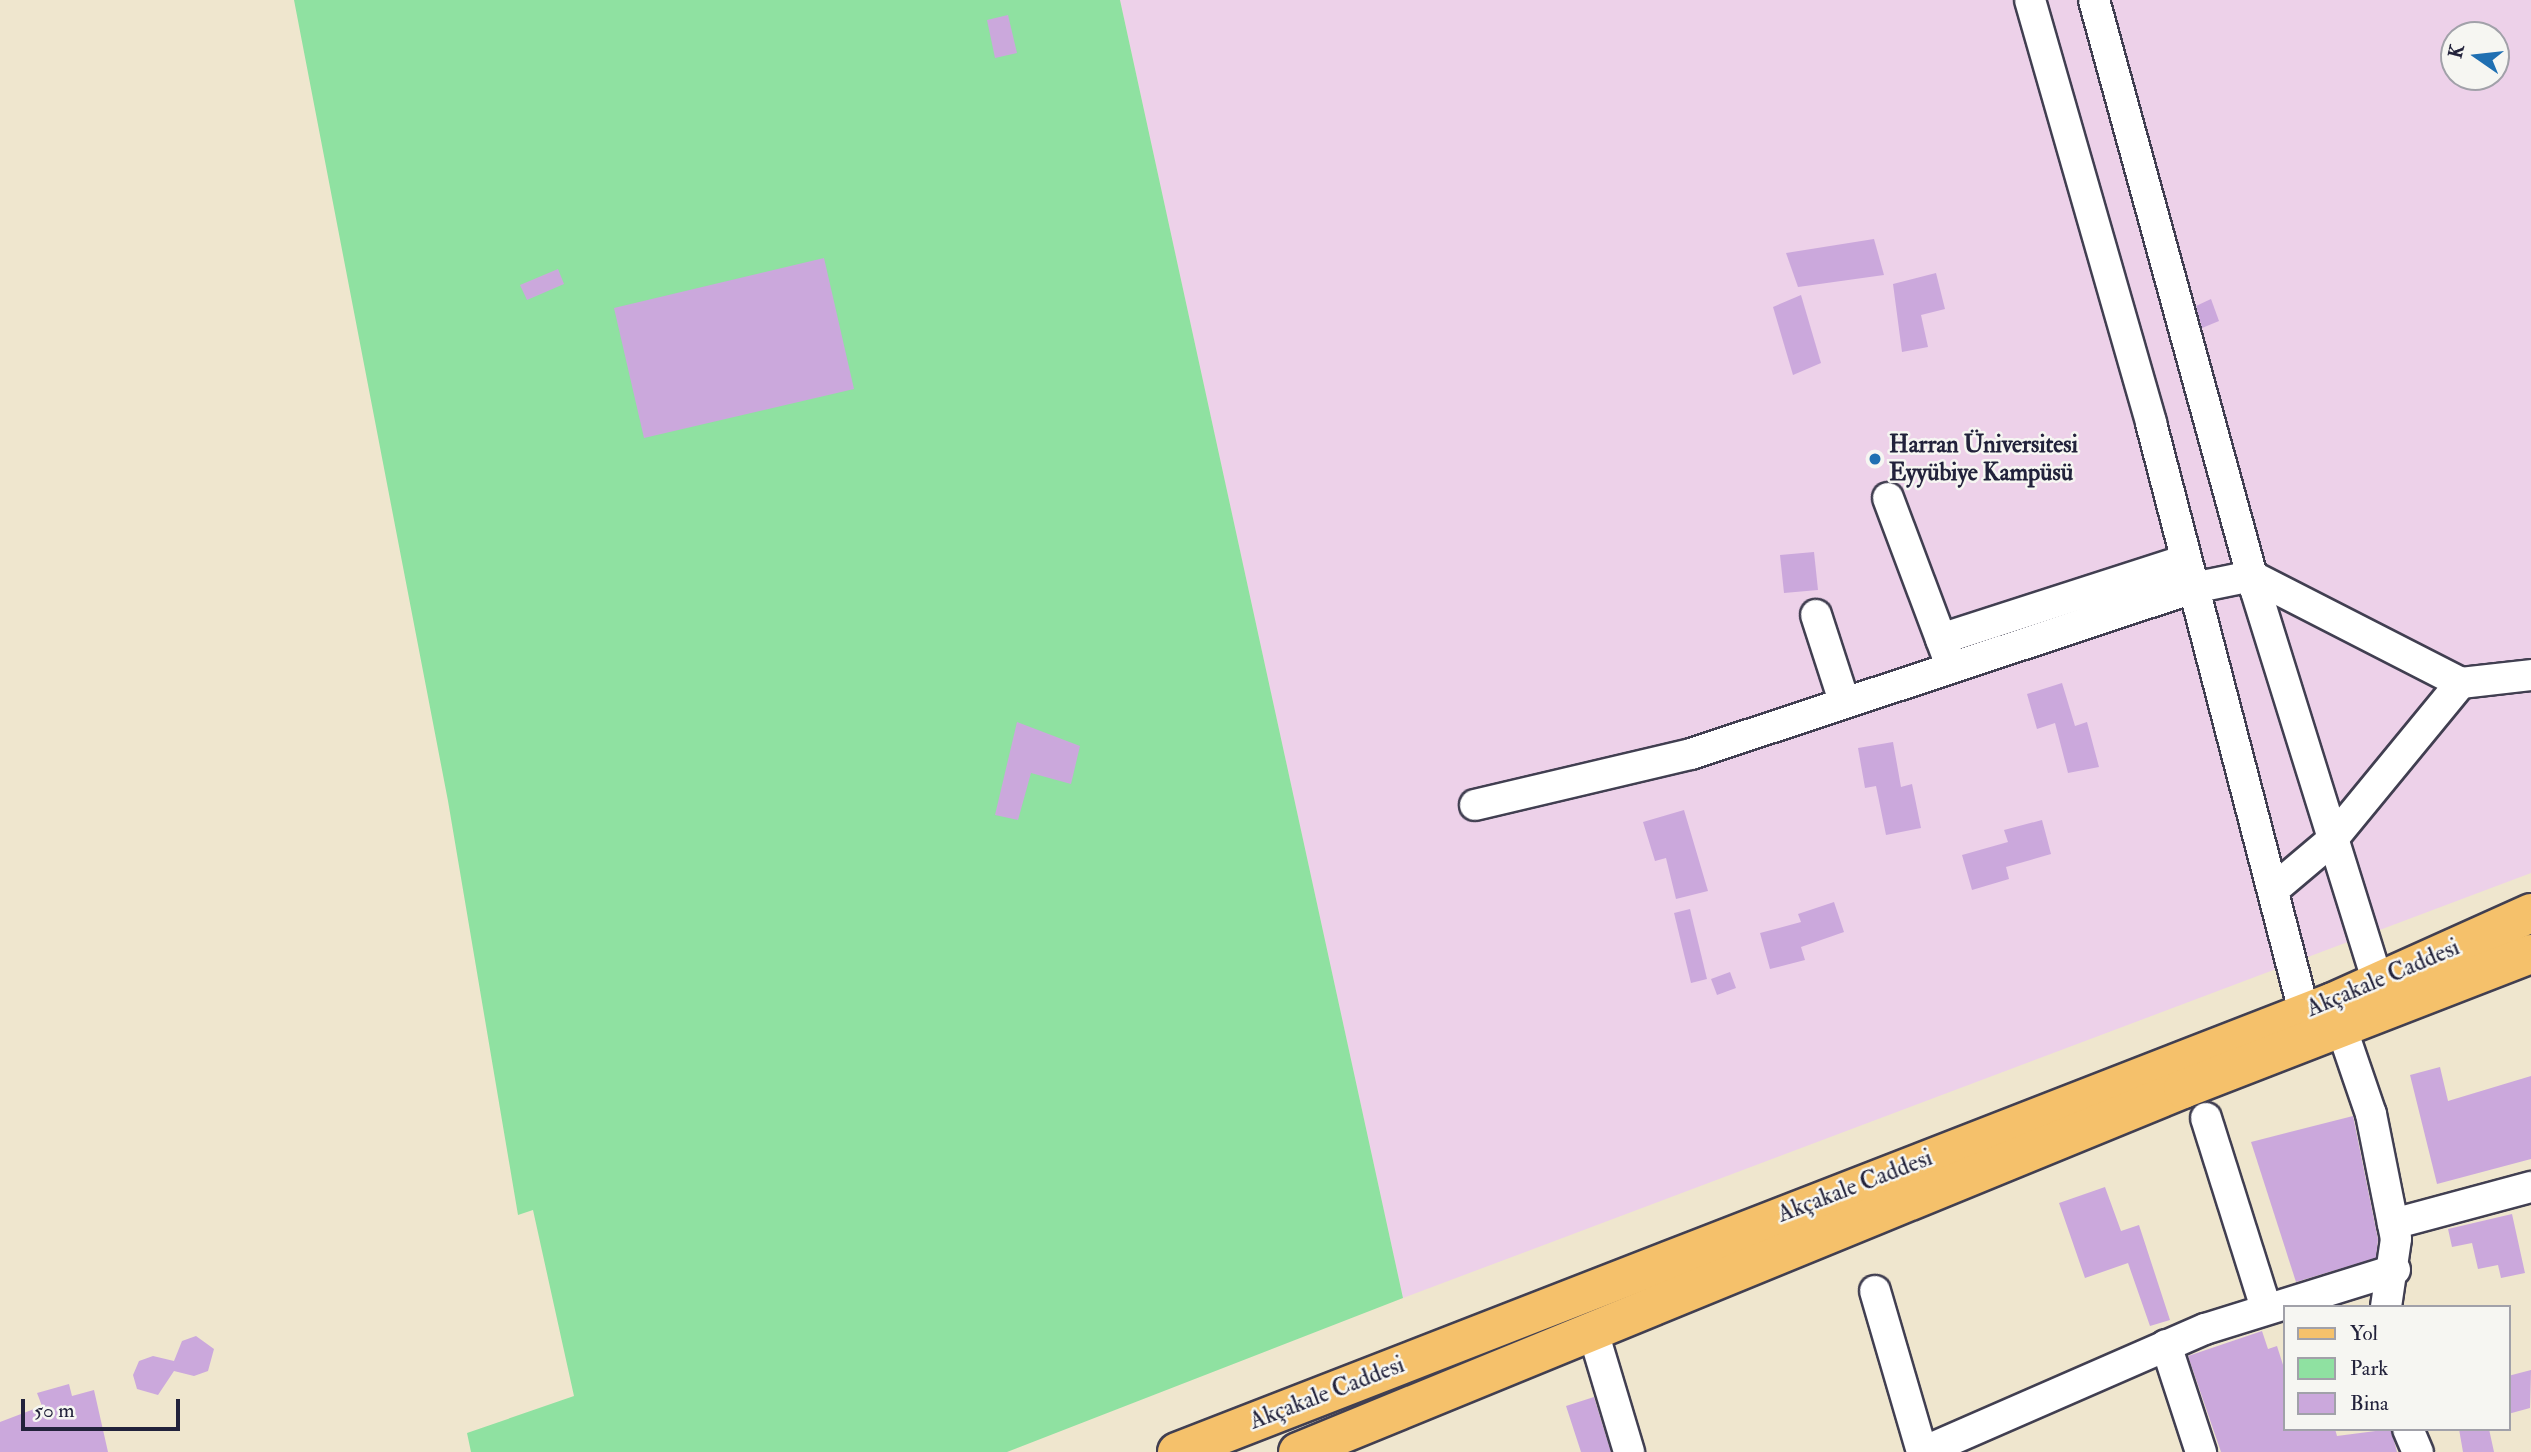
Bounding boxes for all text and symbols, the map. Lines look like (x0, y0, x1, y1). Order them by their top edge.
north arrow (2440, 21, 2510, 91)
text: K (2443, 42, 2470, 61)
place label: Harran Üniversitesi Eyyübiye Kampüsü (1889, 431, 2078, 487)
marker: Harran Üniversitesi Eyyübiye Kampüsü (1867, 451, 1883, 467)
street label: Akçakale Caddesi (2302, 933, 2464, 1023)
street label: Akçakale Caddesi (1773, 1143, 1937, 1229)
legend (2282, 1305, 2510, 1431)
text: Yol (2350, 1320, 2378, 1347)
street label: Akçakale Caddesi (1245, 1350, 1409, 1436)
text: Park (2350, 1355, 2388, 1382)
scale bar (24, 1386, 184, 1430)
text: Bina (2350, 1390, 2389, 1417)
text: 50 m (34, 1397, 75, 1424)

